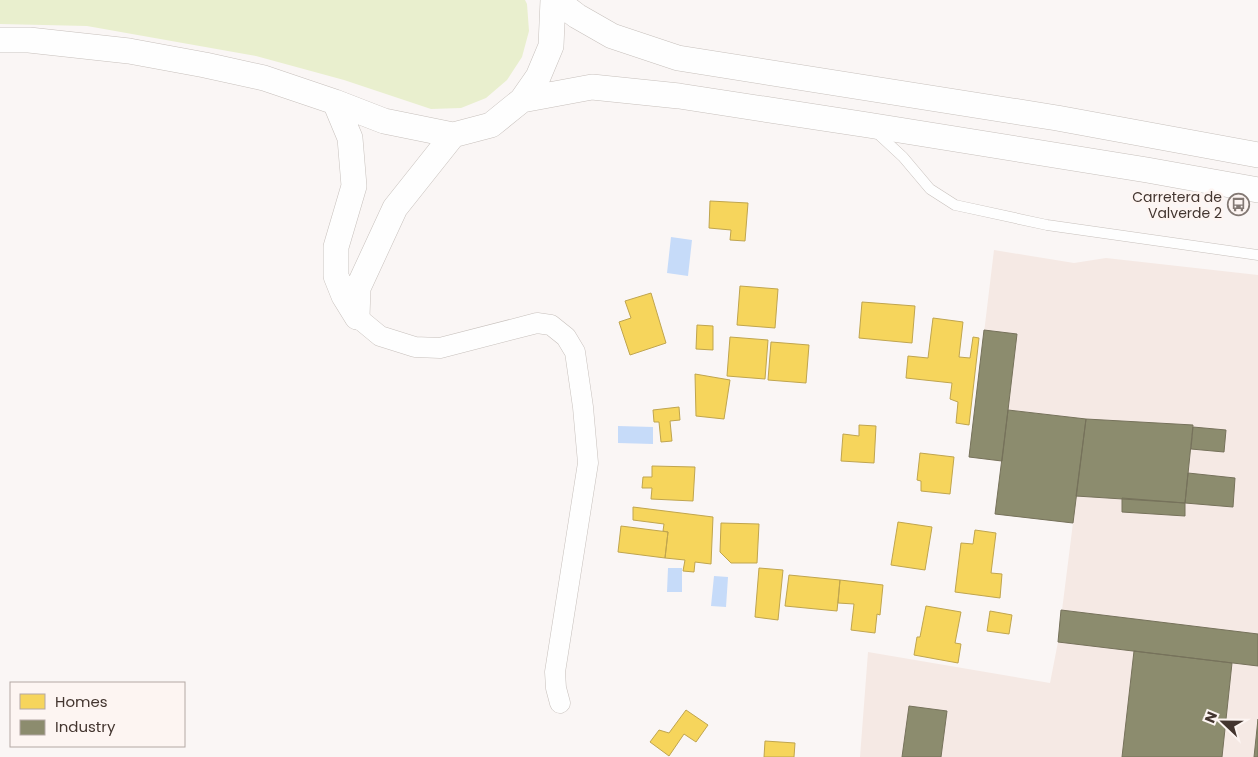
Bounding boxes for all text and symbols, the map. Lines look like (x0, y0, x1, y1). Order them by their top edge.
place label: Carretera de Valverde 2 (1132, 187, 1222, 223)
bus stop icon: Carretera de Valverde 2 (1226, 193, 1250, 217)
legend (10, 682, 185, 747)
text: Homes (55, 691, 108, 712)
north arrow (1198, 697, 1248, 747)
text: N (1200, 709, 1222, 726)
text: Industry (55, 716, 116, 737)

